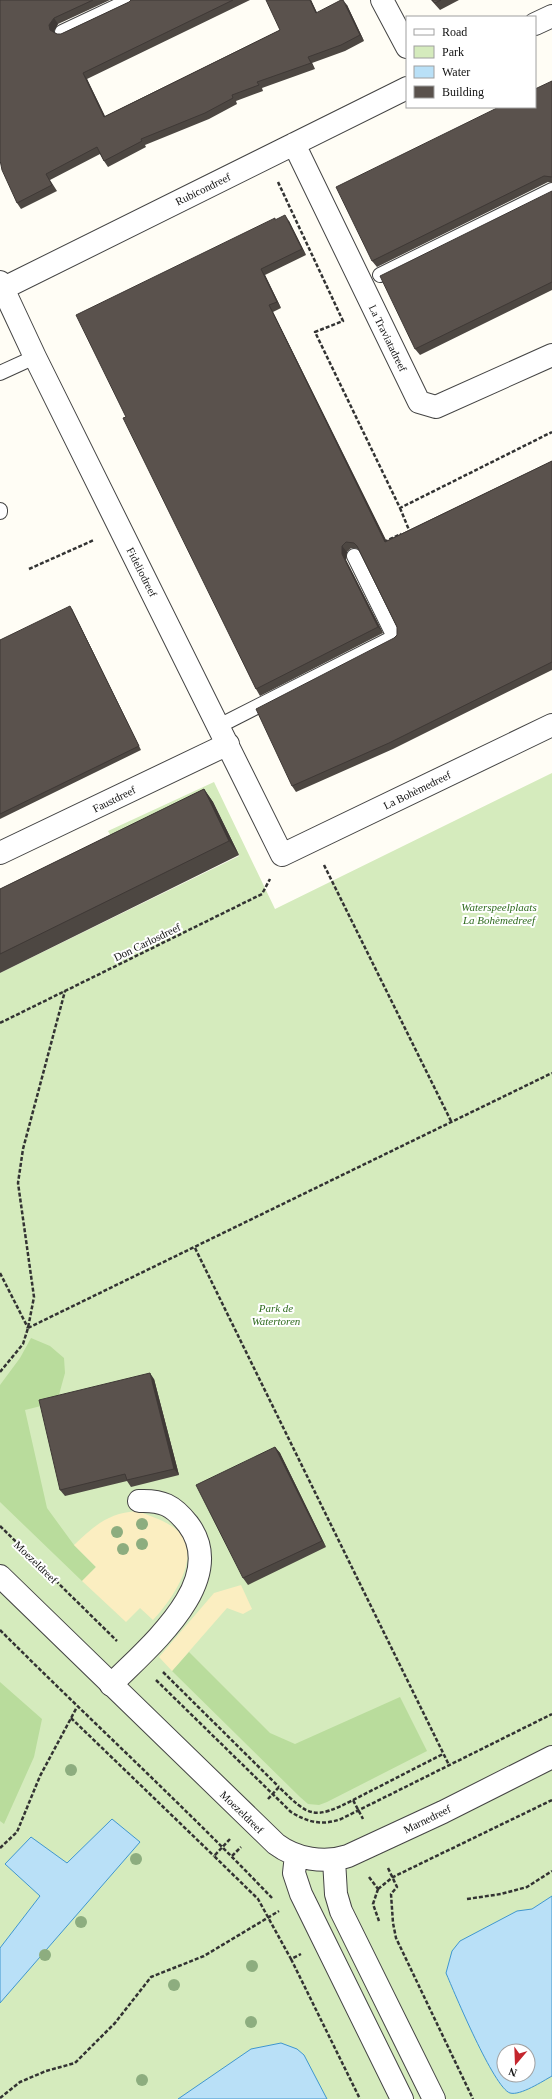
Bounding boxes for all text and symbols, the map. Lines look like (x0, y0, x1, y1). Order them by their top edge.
legend (406, 16, 536, 108)
text: Road (442, 25, 467, 39)
text: Park (442, 45, 464, 59)
text: Water (442, 65, 470, 79)
text: Building (442, 85, 484, 99)
street label: Rubicondreef (173, 170, 233, 208)
street label: La Traviatadreef (367, 303, 410, 374)
street label: Fideliodreef (124, 545, 160, 599)
street label: La Bohèmedreef (381, 768, 453, 812)
street label: Faustdreef (91, 783, 138, 815)
park label: Waterspeelplaats La Bohèmedreef (461, 901, 537, 926)
street label: Don Carlosdreef (112, 920, 183, 963)
park label: Park de Watertoren (252, 1302, 301, 1327)
street label: Moezeldreef (12, 1538, 60, 1586)
street label: Moezeldreef (218, 1788, 266, 1836)
street label: Marnedreef (401, 1802, 453, 1836)
north arrow (496, 2043, 536, 2083)
text: N (507, 2065, 518, 2079)

